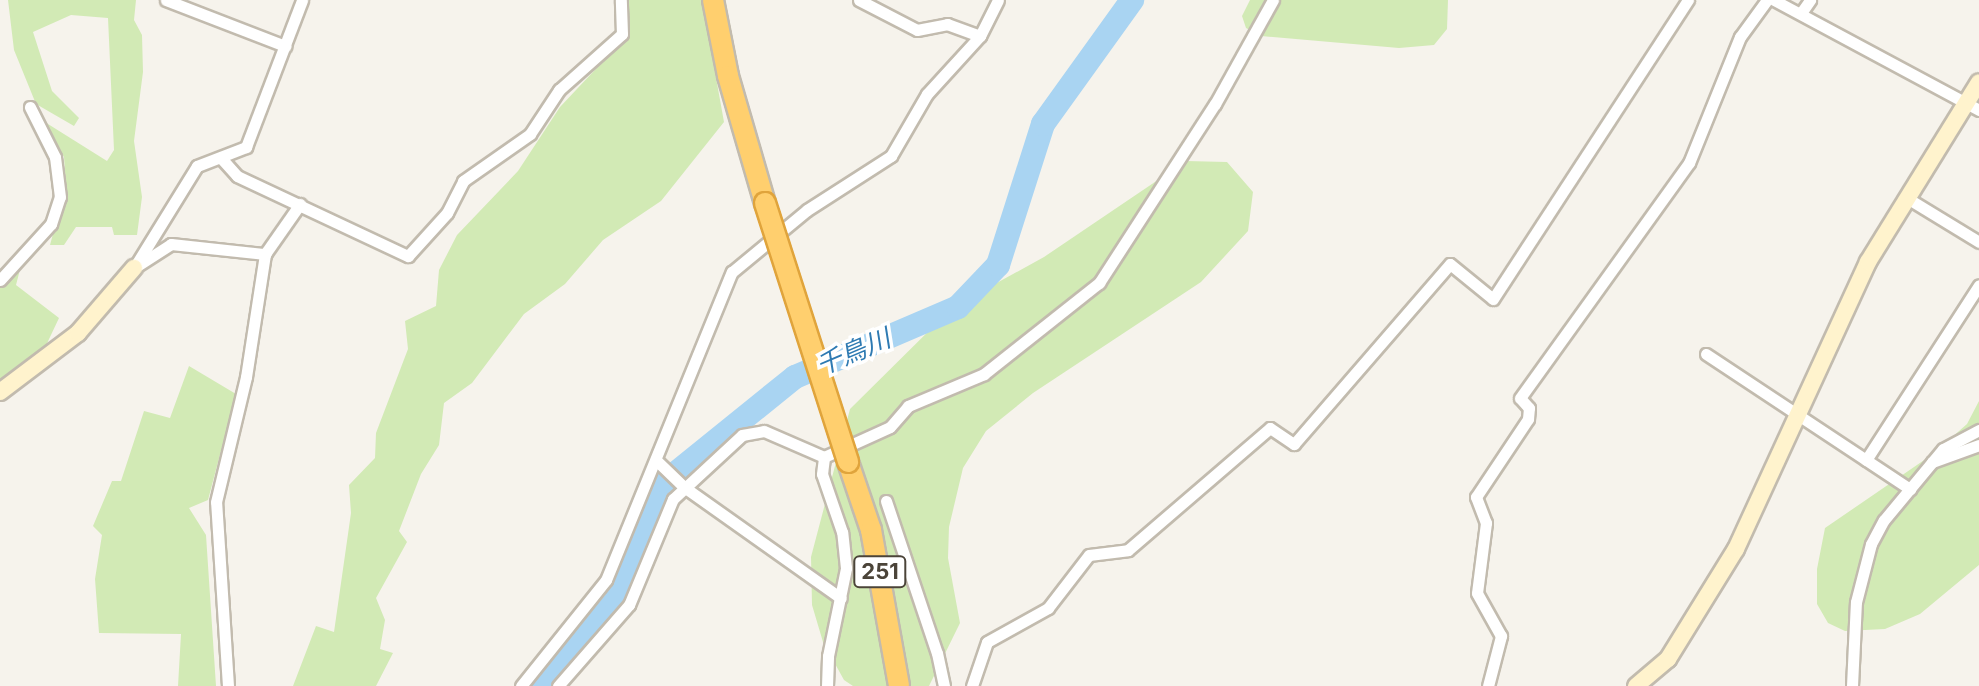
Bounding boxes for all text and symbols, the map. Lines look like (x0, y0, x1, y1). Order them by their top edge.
water label: 千鳥川 (811, 322, 895, 382)
road number: 251 (852, 554, 908, 590)

